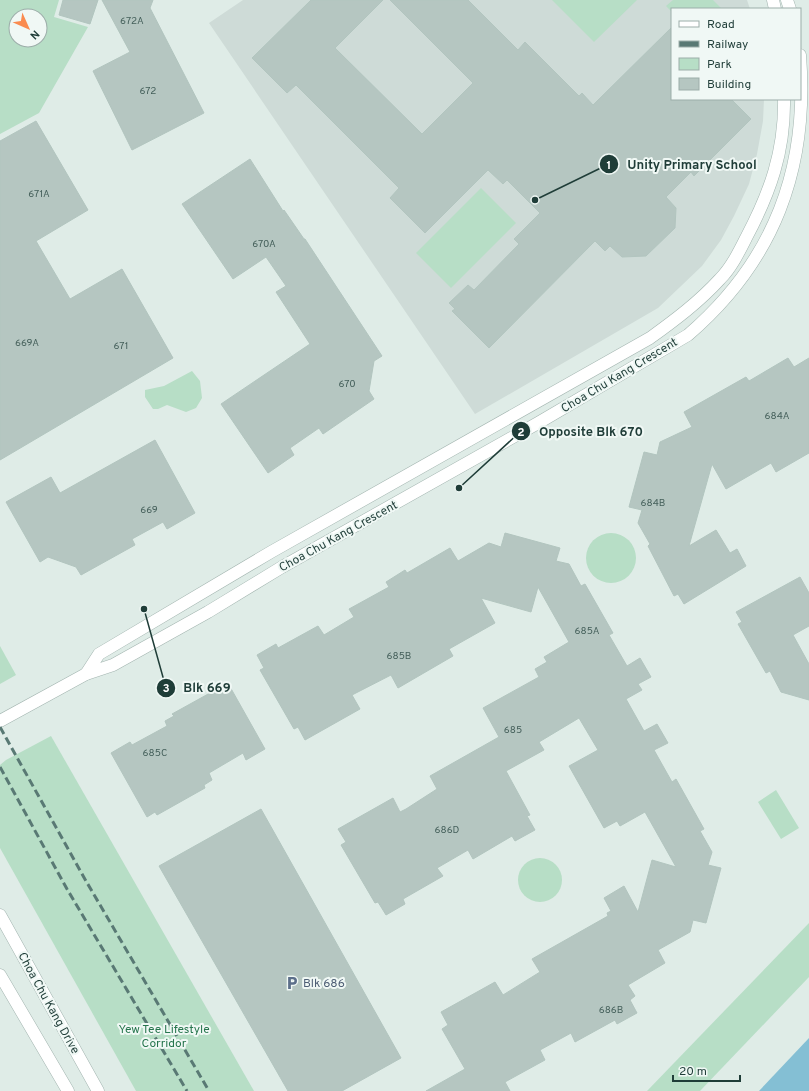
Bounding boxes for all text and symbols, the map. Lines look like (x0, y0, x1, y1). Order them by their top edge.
north arrow (8, 8, 48, 48)
legend (671, 8, 801, 100)
house number: 672A (120, 15, 144, 28)
text: Road (707, 17, 735, 33)
text: N (27, 27, 42, 42)
text: Railway (707, 37, 748, 53)
text: Park (707, 57, 732, 73)
text: Building (707, 77, 751, 93)
house number: 672 (140, 85, 156, 98)
callout: Unity Primary School (599, 152, 765, 177)
text: 1 (607, 158, 611, 174)
text: Unity Primary School (627, 158, 757, 174)
house number: 671A (28, 188, 50, 201)
house number: 670A (252, 238, 276, 251)
street label: Choa Chu Kang Crescent (558, 335, 681, 417)
house number: 669A (15, 337, 39, 350)
house number: 671 (114, 340, 128, 353)
house number: 670 (338, 378, 356, 391)
house number: 684A (765, 410, 790, 423)
callout: Opposite Blk 670 (511, 419, 651, 444)
text: 2 (517, 425, 525, 441)
text: Opposite Blk 670 (539, 425, 643, 441)
house number: 684B (641, 497, 665, 510)
street label: Choa Chu Kang Crescent (276, 498, 401, 576)
house number: 669 (140, 504, 158, 517)
house number: 685A (575, 625, 600, 638)
house number: 685B (387, 650, 411, 663)
callout: Blk 669 (156, 675, 239, 700)
text: 3 (162, 681, 170, 697)
text: Blk 669 (183, 681, 231, 697)
house number: 685 (504, 724, 522, 737)
house number: 685C (143, 747, 167, 760)
house number: 686D (435, 824, 460, 837)
street label: Choa Chu Kang Drive (14, 950, 83, 1057)
parking icon: Blk 686 (284, 975, 300, 991)
place label: Blk 686 (303, 976, 345, 992)
house number: 686B (599, 1004, 623, 1017)
park label: Yew Tee Lifestyle Corridor (118, 1022, 210, 1052)
scale bar (673, 1057, 740, 1083)
text: 20 m (679, 1064, 707, 1080)

